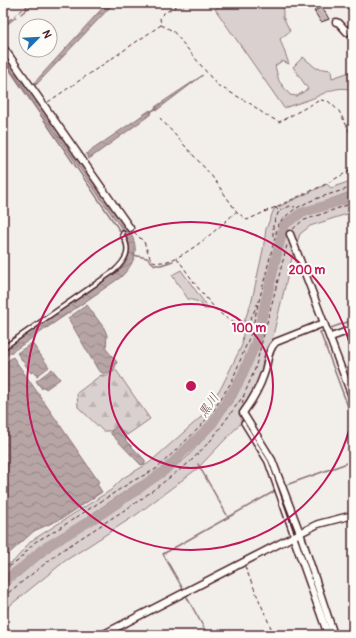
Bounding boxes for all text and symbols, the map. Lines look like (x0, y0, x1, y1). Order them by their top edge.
north arrow (18, 18, 58, 58)
text: N (39, 28, 54, 41)
text: 200 m (289, 263, 326, 278)
text: 100 m (232, 321, 267, 336)
centre of rings (184, 379, 198, 393)
water label: 黒川 (195, 390, 223, 421)

